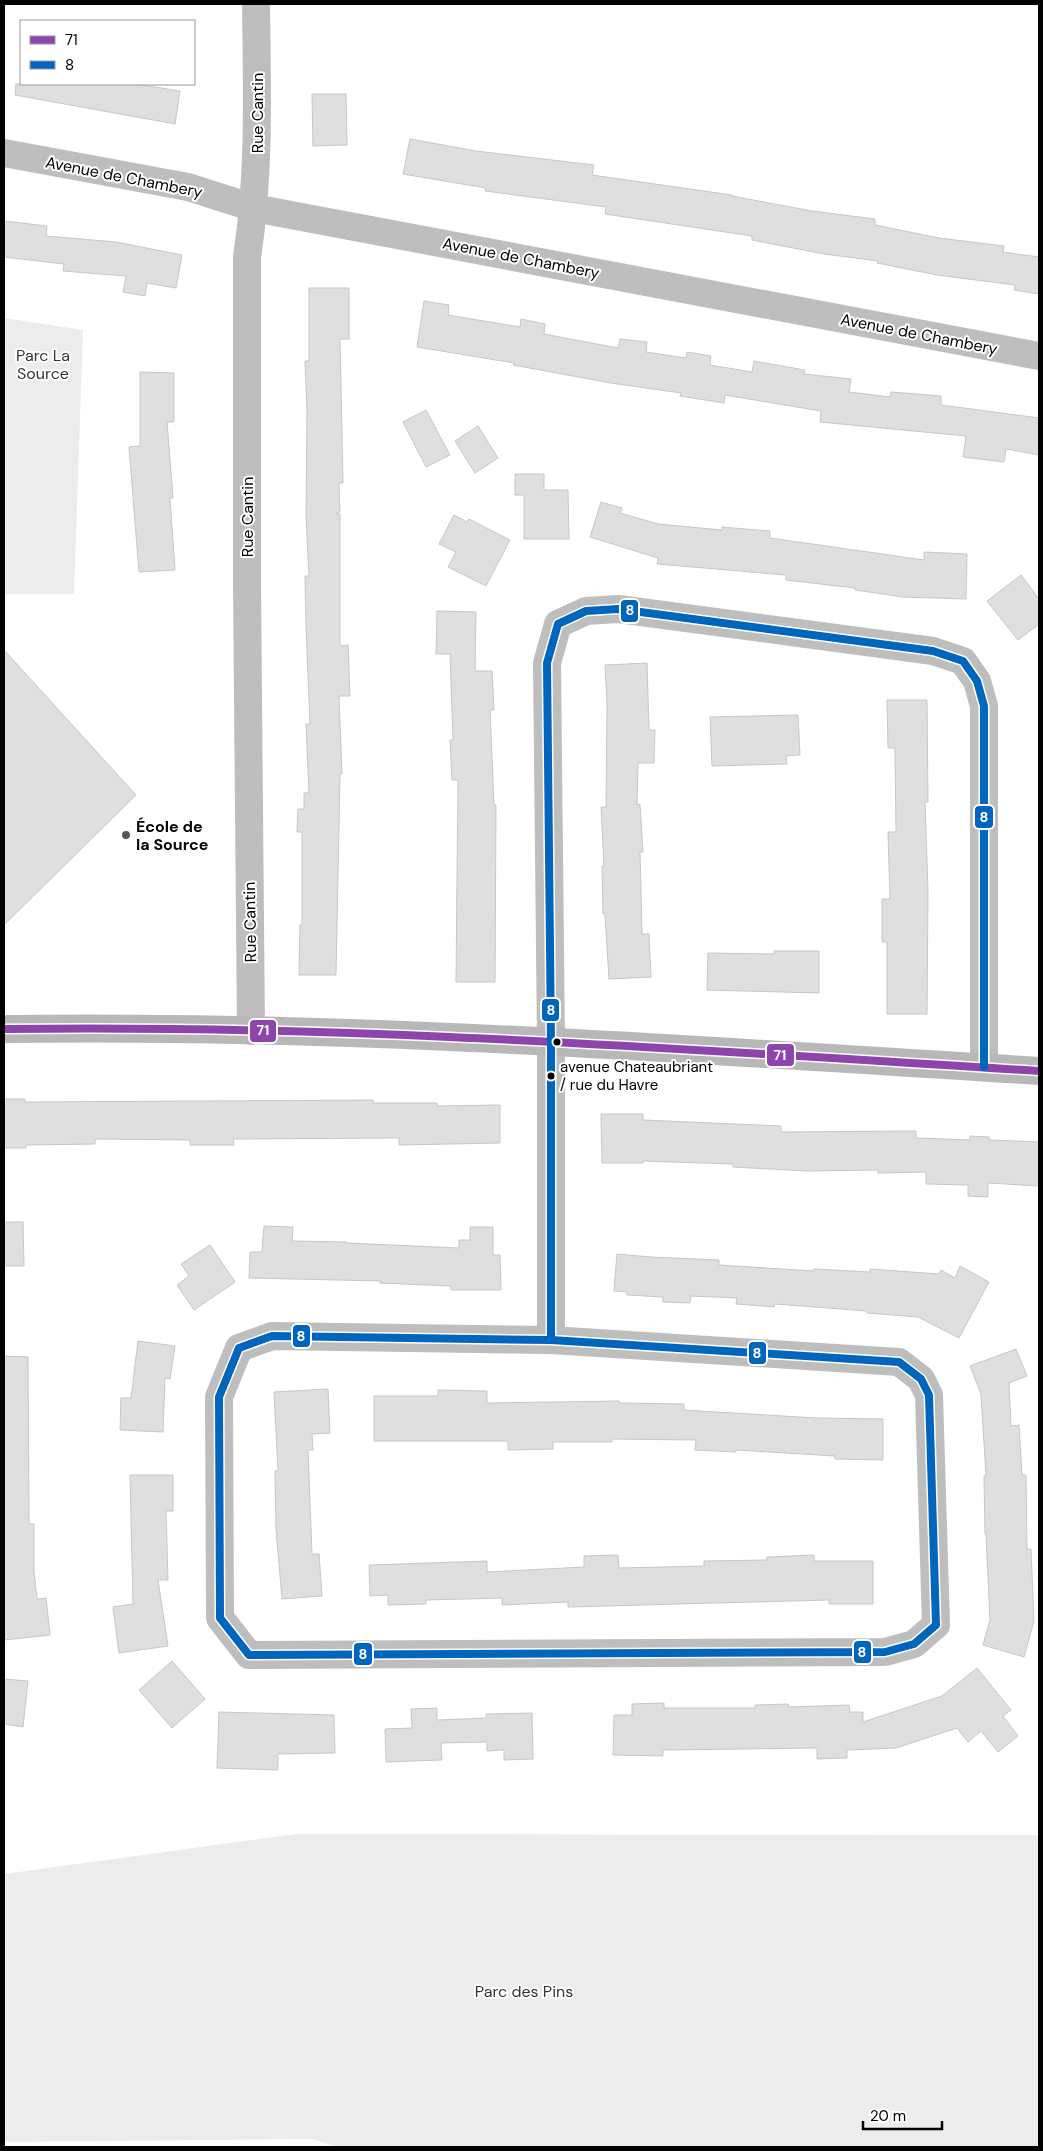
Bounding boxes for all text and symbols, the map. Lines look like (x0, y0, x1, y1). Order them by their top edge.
legend (20, 20, 195, 85)
text: 71 (65, 30, 78, 50)
text: 8 (65, 55, 74, 75)
street label: Rue Cantin (247, 73, 268, 153)
street label: Avenue de Chambery (44, 151, 204, 203)
street label: Avenue de Chambery (441, 232, 601, 284)
street label: Avenue de Chambery (839, 308, 999, 360)
park label: Parc La Source (16, 345, 70, 384)
street label: Rue Cantin (237, 477, 258, 557)
line badge: 8 (620, 599, 639, 623)
text: 8 (626, 601, 635, 619)
line badge: 8 (974, 805, 994, 829)
text: 8 (980, 808, 989, 826)
place label: École de la Source (136, 816, 208, 855)
marker: École de la Source (120, 829, 132, 841)
street label: Rue Cantin (239, 881, 261, 963)
line badge: 8 (541, 998, 560, 1022)
text: 8 (547, 1001, 556, 1019)
line badge: 71 (249, 1019, 277, 1043)
text: 71 (257, 1021, 269, 1039)
unlabelled marker (552, 1037, 562, 1047)
line badge: 71 (766, 1043, 795, 1067)
text: 71 (774, 1046, 786, 1064)
place label: avenue Chateaubriant / rue du Havre (560, 1057, 713, 1095)
marker: avenue Chateaubriant / rue du Havre (546, 1071, 556, 1081)
line badge: 8 (292, 1324, 311, 1348)
text: 8 (297, 1327, 306, 1345)
line badge: 8 (748, 1341, 767, 1365)
text: 8 (753, 1344, 762, 1362)
line badge: 8 (853, 1640, 872, 1664)
line badge: 8 (353, 1642, 373, 1666)
text: 8 (858, 1643, 867, 1661)
text: 8 (359, 1645, 368, 1663)
park label: Parc des Pins (475, 1981, 573, 2002)
scale bar (863, 2098, 942, 2130)
text: 20 m (870, 2106, 906, 2126)

